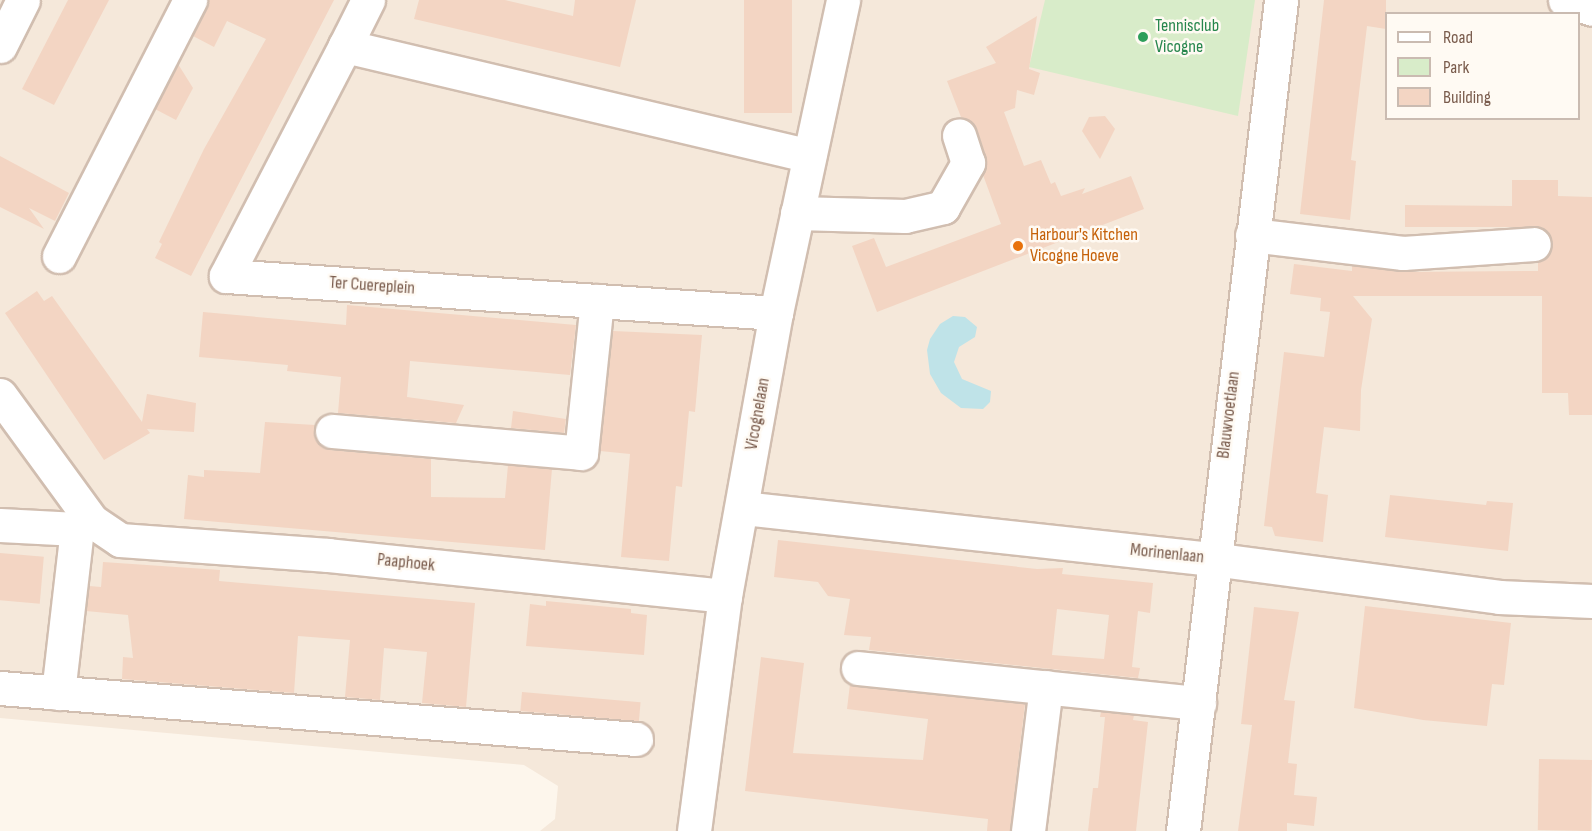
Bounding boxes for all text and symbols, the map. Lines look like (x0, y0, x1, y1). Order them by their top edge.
legend (1385, 12, 1580, 120)
place label: Tennisclub Vicogne (1155, 16, 1219, 58)
text: Road (1443, 27, 1473, 48)
marker: Tennisclub Vicogne (1136, 30, 1150, 44)
text: Park (1443, 57, 1469, 78)
text: Building (1443, 87, 1491, 108)
place label: Harbour's Kitchen Vicogne Hoeve (1030, 225, 1138, 268)
marker: Harbour's Kitchen Vicogne Hoeve (1011, 239, 1025, 253)
street label: Ter Cuereplein (328, 272, 416, 300)
street label: Blauwvoetlaan (1213, 370, 1245, 460)
street label: Vicognelaan (741, 376, 775, 452)
street label: Morinenlaan (1129, 539, 1205, 569)
street label: Paaphoek (376, 549, 436, 577)

